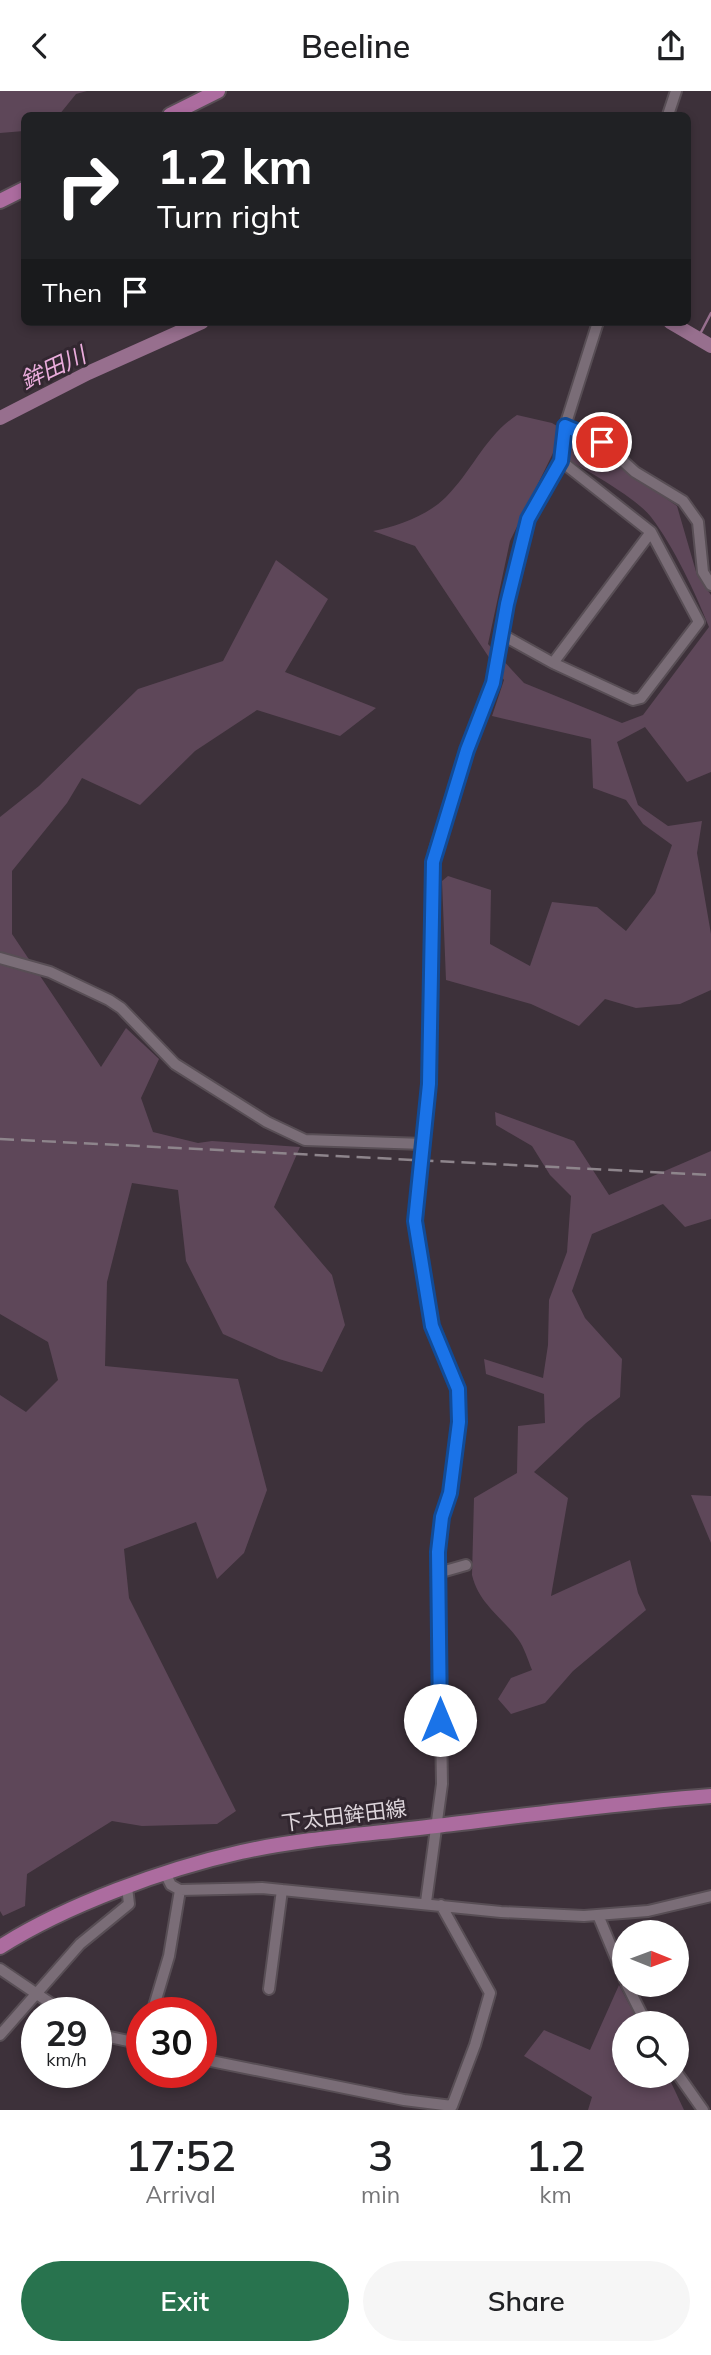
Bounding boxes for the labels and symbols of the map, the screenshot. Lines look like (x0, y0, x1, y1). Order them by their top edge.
water label: 鉾田川 (15, 339, 93, 395)
pin (572, 412, 632, 472)
position arrow (403, 1683, 477, 1757)
street label: 下太田鉾田線 (280, 1794, 408, 1836)
north arrow (612, 1920, 690, 1997)
speed limit sign: 30 (126, 1997, 217, 2088)

